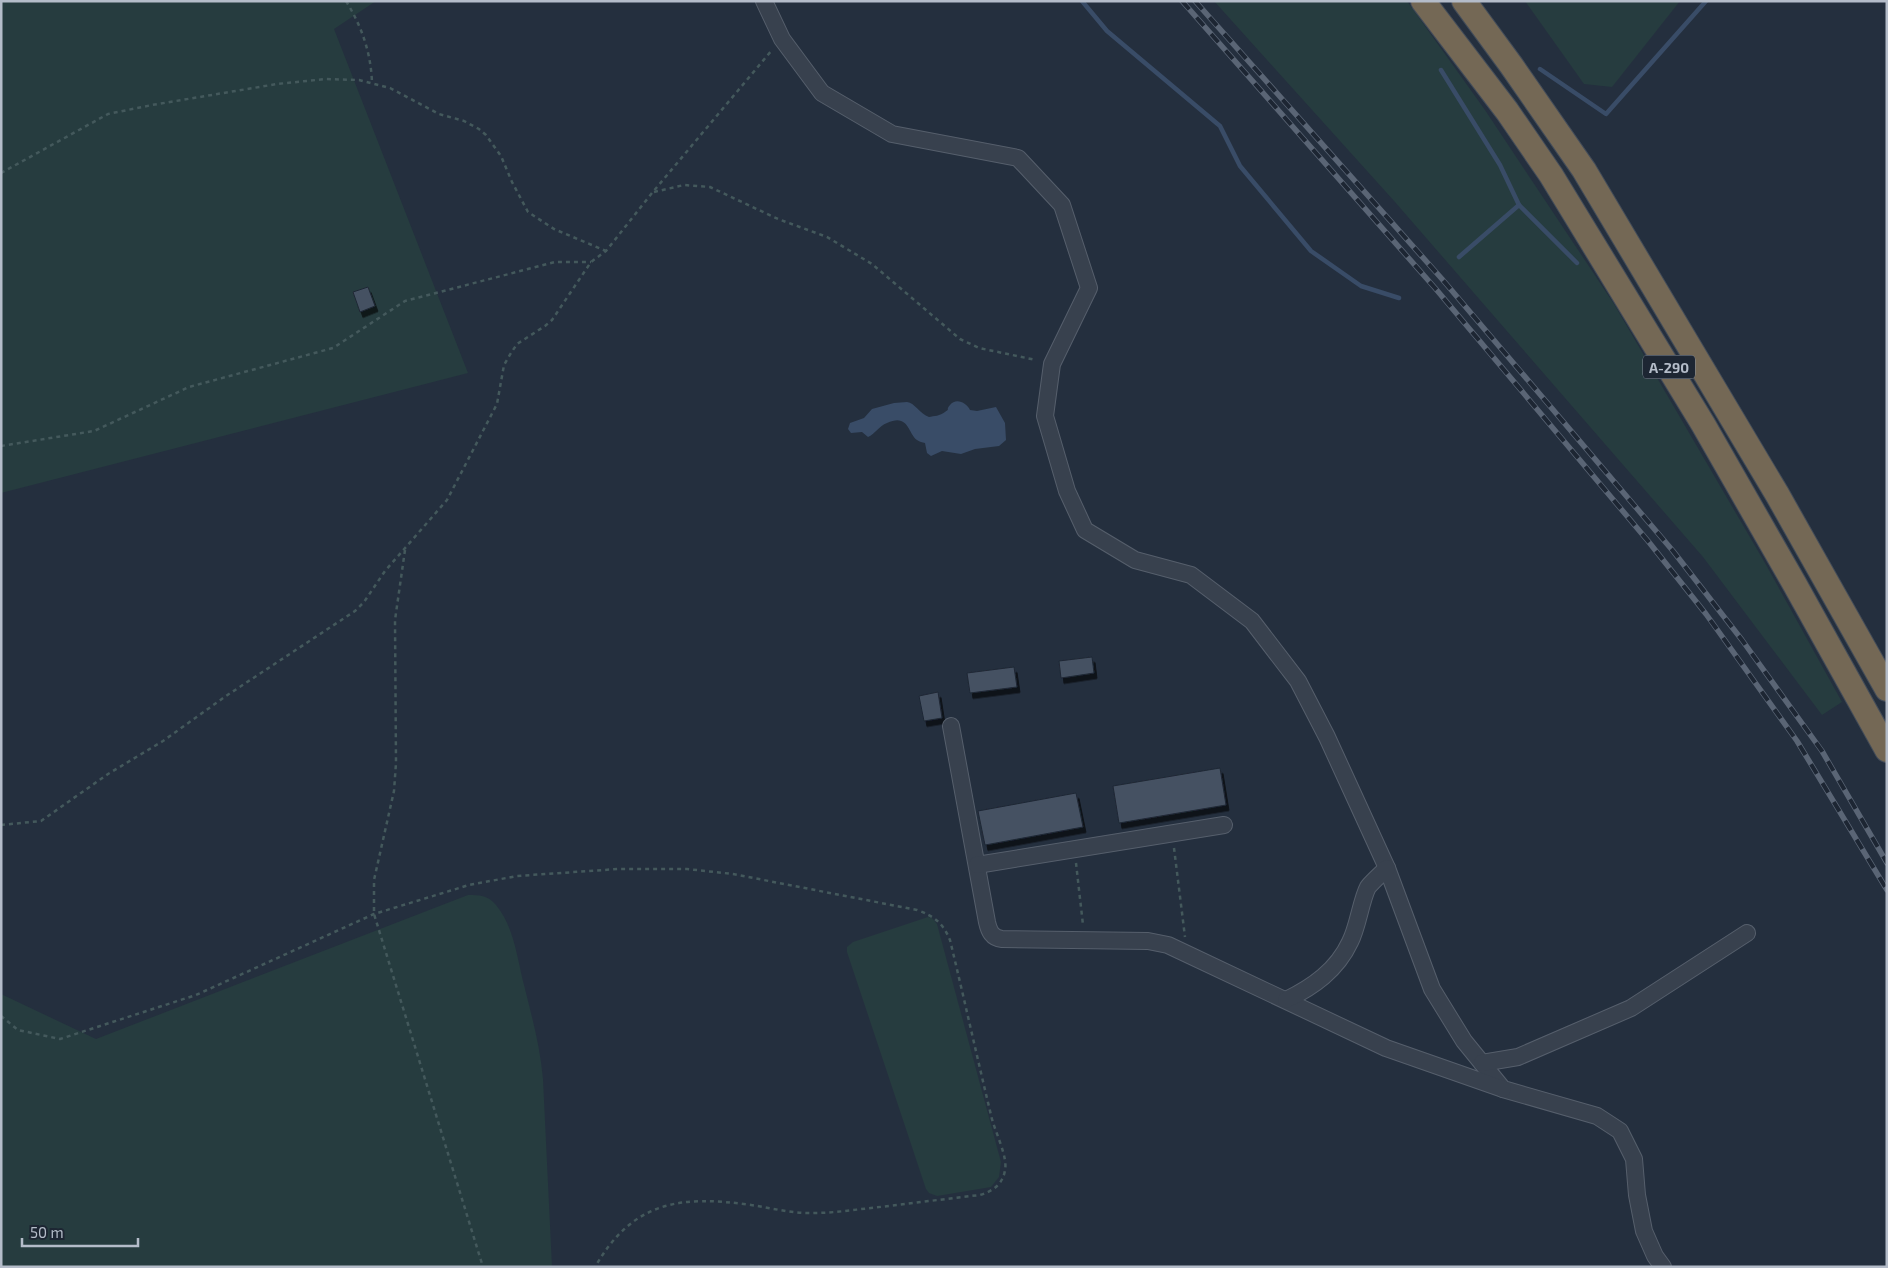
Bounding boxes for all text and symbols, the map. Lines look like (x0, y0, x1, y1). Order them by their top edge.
road number: А-290 (1643, 356, 1695, 378)
scale bar (22, 1216, 139, 1248)
text: 50 m (30, 1223, 64, 1241)

